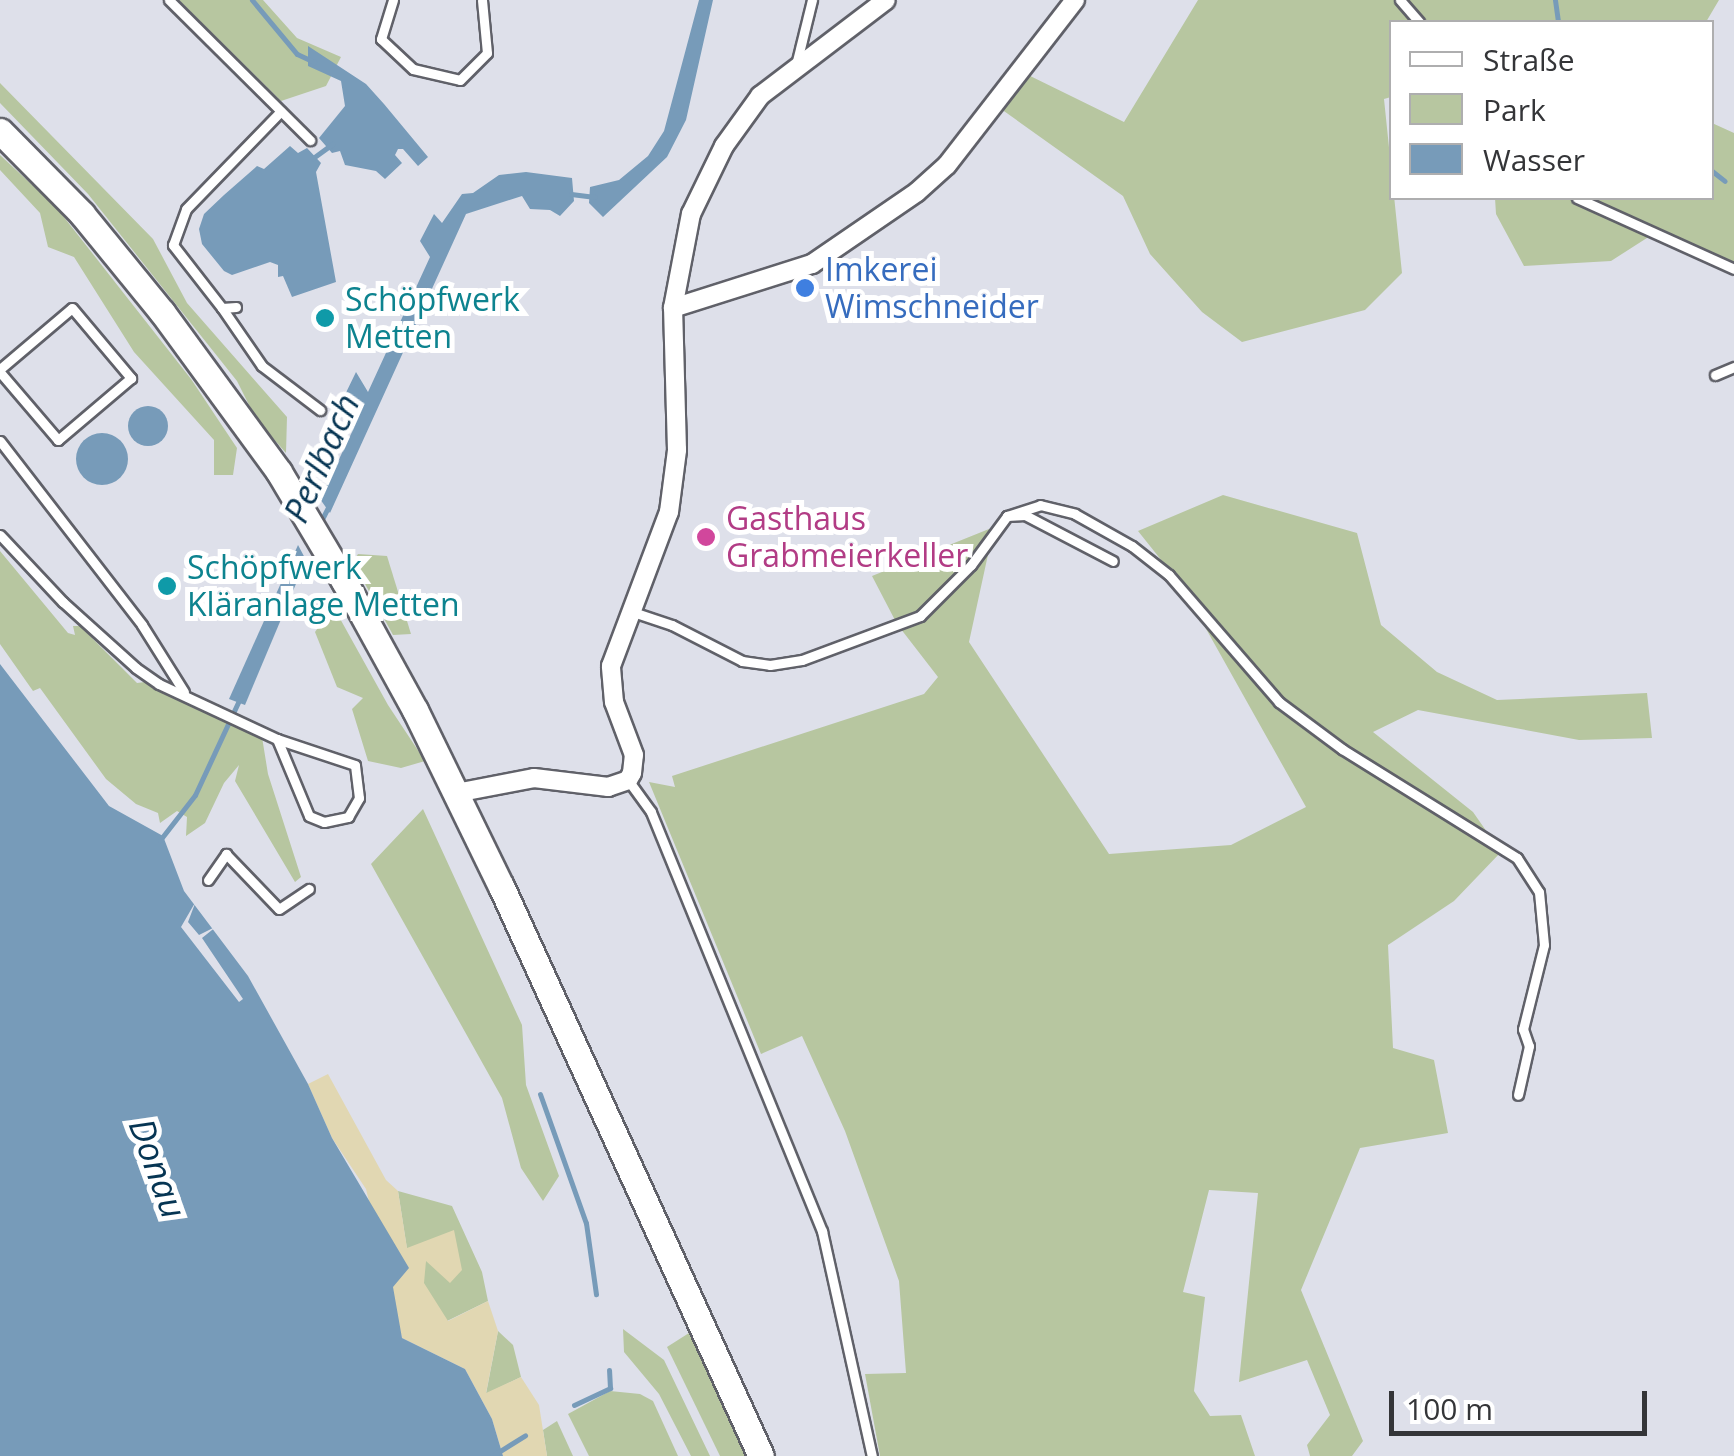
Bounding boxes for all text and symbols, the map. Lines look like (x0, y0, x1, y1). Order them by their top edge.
legend (1389, 20, 1714, 200)
text: Straße (1483, 39, 1575, 80)
text: Park (1483, 89, 1546, 130)
text: Wasser (1483, 139, 1585, 180)
place label: Imkerei Wimschneider (825, 251, 1039, 326)
marker: Imkerei Wimschneider (794, 277, 816, 299)
place label: Schöpfwerk Metten (345, 281, 520, 356)
marker: Schöpfwerk Metten (314, 307, 336, 329)
water label: Perlbach (274, 387, 368, 529)
place label: Gasthaus Grabmeierkeller (726, 500, 968, 575)
marker: Gasthaus Grabmeierkeller (695, 526, 717, 548)
place label: Schöpfwerk Kläranlage Metten (187, 549, 460, 624)
marker: Schöpfwerk Kläranlage Metten (156, 575, 178, 597)
water label: Donau (121, 1112, 195, 1224)
scale bar (1394, 1371, 1652, 1433)
text: 100 m (1406, 1388, 1493, 1429)

